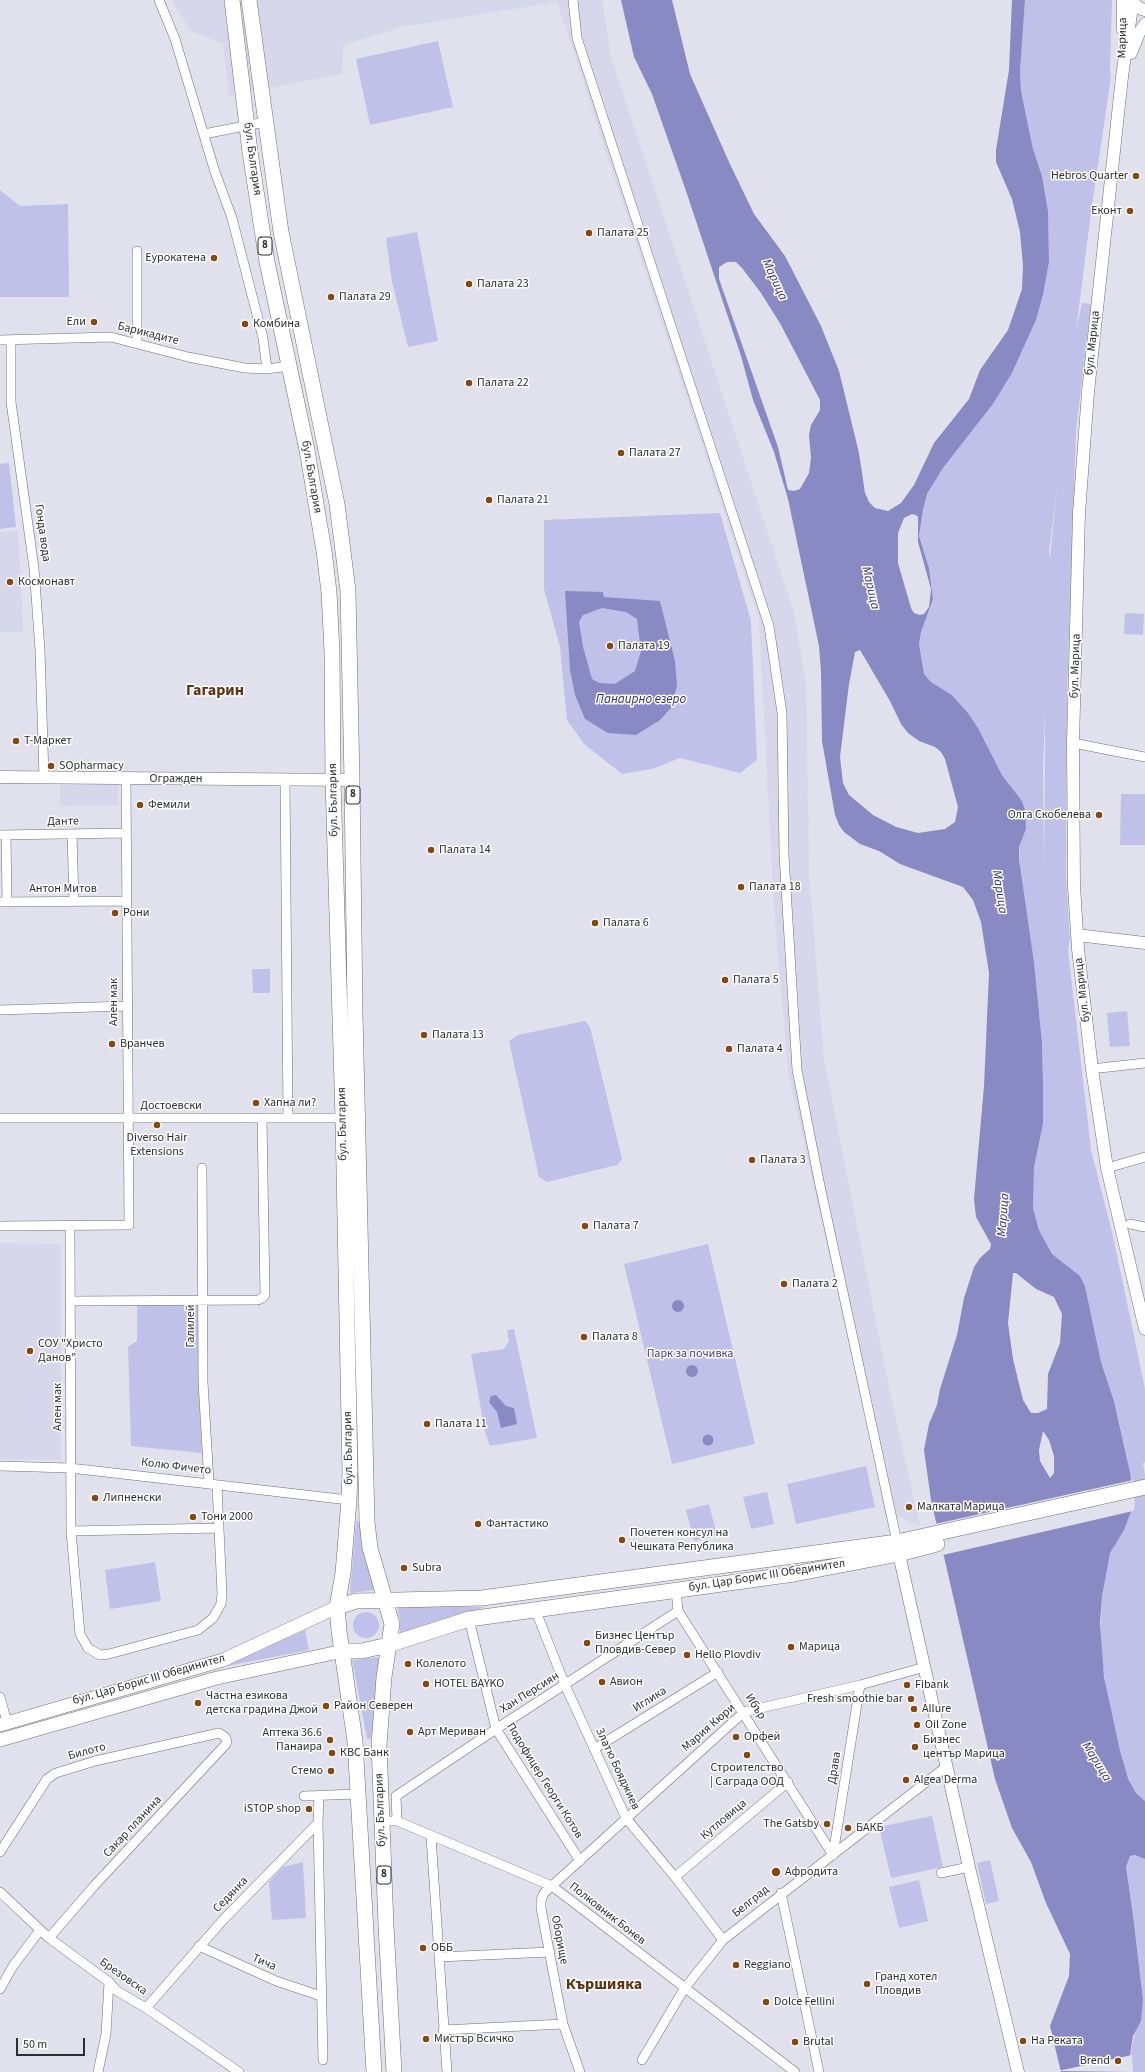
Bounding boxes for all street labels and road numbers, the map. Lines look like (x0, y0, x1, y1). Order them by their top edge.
street label: Марица (1115, 17, 1131, 59)
street label: бул. България (240, 121, 264, 197)
road number: 8 (258, 237, 272, 255)
street label: бул. Марица (1082, 310, 1104, 376)
street label: Барикадите (116, 319, 180, 349)
street label: бул. България (298, 439, 324, 515)
street label: Гонда вода (31, 503, 53, 563)
street label: бул. Марица (1068, 633, 1084, 699)
street label: бул. България (326, 763, 342, 837)
street label: Огражден (150, 772, 202, 786)
road number: 8 (346, 786, 360, 804)
street label: Данте (47, 815, 79, 829)
street label: Антон Митов (29, 882, 97, 896)
street label: бул. Марица (1072, 957, 1094, 1023)
street label: Ален мак (107, 978, 121, 1026)
street label: бул. България (335, 1087, 351, 1161)
street label: Достоевски (140, 1099, 202, 1113)
street label: Галилей (184, 1304, 198, 1348)
street label: Ален мак (51, 1383, 65, 1431)
street label: бул. България (341, 1411, 357, 1485)
street label: Колю Фичето (140, 1456, 212, 1478)
street label: бул. Цар Борис III Обединител (688, 1557, 846, 1595)
street label: бул. Цар Борис III Обединител (71, 1651, 227, 1709)
street label: Хан Персиян (498, 1669, 562, 1717)
street label: Иглика (630, 1684, 670, 1716)
street label: Ибър (741, 1691, 769, 1723)
street label: Мария Кюри (679, 1701, 739, 1755)
street label: Подофицер Георги Котов (503, 1721, 585, 1841)
street label: Златю Бояджиев (592, 1726, 642, 1812)
street label: Билото (67, 1740, 107, 1764)
street label: Драва (825, 1751, 845, 1785)
street label: бул. България (373, 1773, 389, 1847)
street label: Сакар планина (101, 1793, 165, 1861)
street label: Кутловица (698, 1797, 750, 1843)
road number: 8 (377, 1866, 391, 1884)
street label: Седянка (211, 1874, 251, 1916)
street label: Полковник Бонев (566, 1880, 648, 1948)
street label: Белград (730, 1883, 772, 1921)
street label: Оборище (547, 1914, 571, 1966)
street label: Тича (250, 1951, 278, 1975)
street label: Брезовска (96, 1955, 150, 1999)

